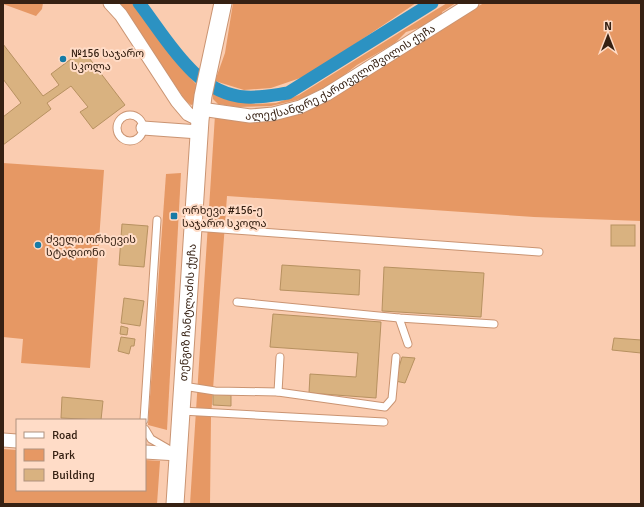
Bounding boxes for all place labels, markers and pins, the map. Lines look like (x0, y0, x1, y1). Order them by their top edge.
place label: №156 საჯარო სკოლა (71, 47, 144, 73)
marker: №156 საჯარო სკოლა (58, 54, 68, 64)
place label: ორხევი #156-ე საჯარო სკოლა (182, 204, 266, 230)
marker: ორხევი #156-ე საჯარო სკოლა (169, 211, 179, 221)
place label: ძველი ორხევის სტადიონი (46, 233, 136, 259)
marker: ძველი ორხევის სტადიონი (33, 240, 43, 250)

